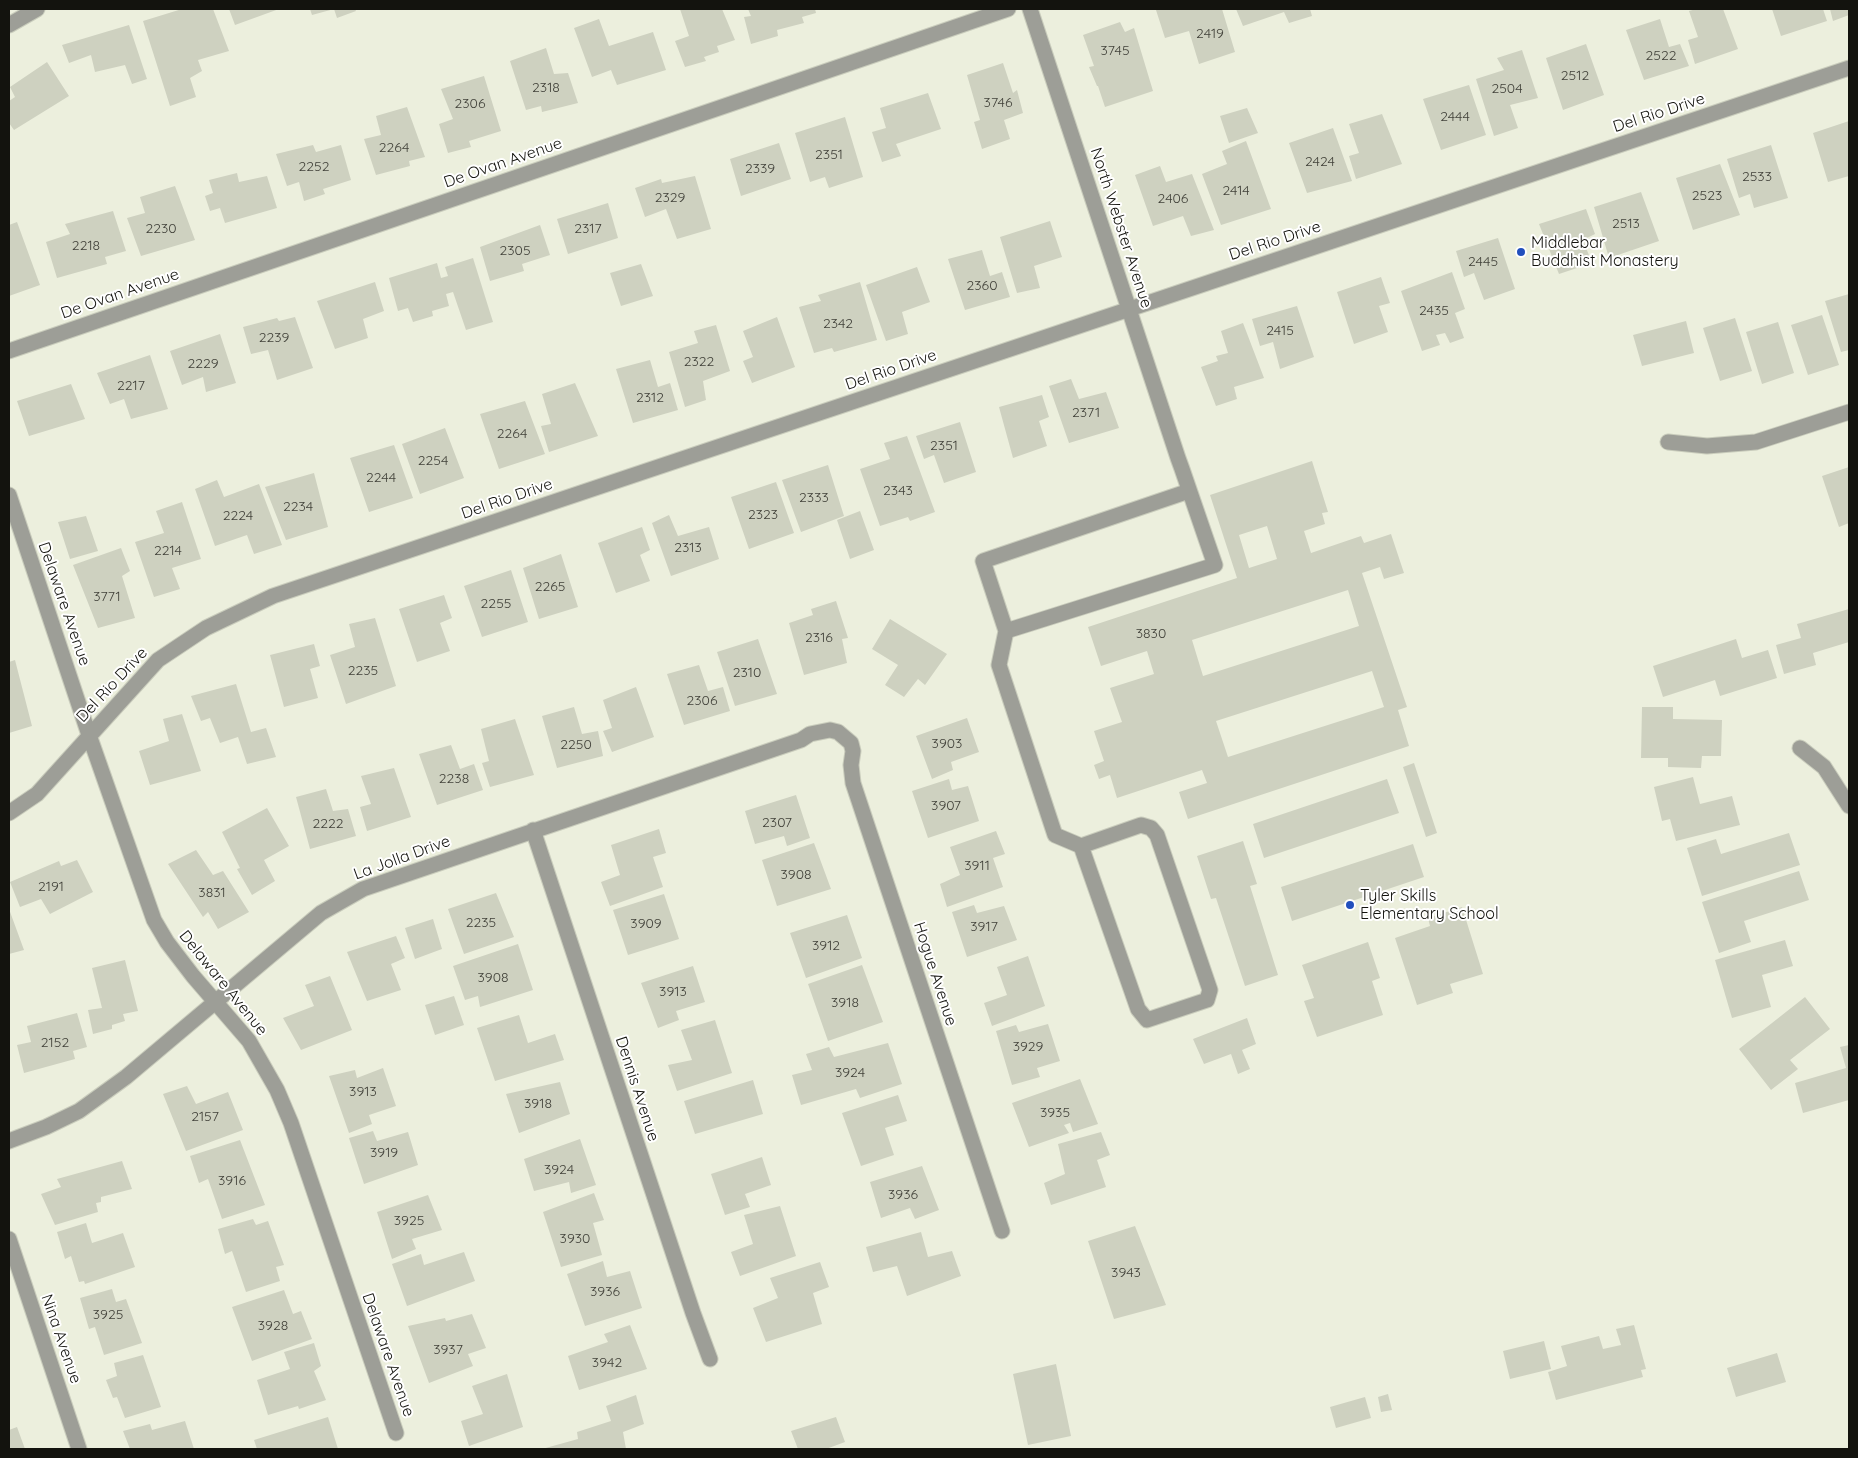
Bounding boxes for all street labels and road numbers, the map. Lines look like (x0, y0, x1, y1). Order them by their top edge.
street label: Del Rio Drive (1611, 89, 1707, 137)
street label: De Ovan Avenue (441, 134, 565, 192)
street label: North Webster Avenue (1086, 145, 1156, 311)
street label: Del Rio Drive (1227, 217, 1323, 265)
street label: De Ovan Avenue (58, 265, 182, 323)
street label: Del Rio Drive (843, 345, 939, 395)
street label: Del Rio Drive (459, 474, 555, 524)
street label: Delaware Avenue (34, 540, 94, 668)
street label: Del Rio Drive (72, 644, 152, 726)
street label: La Jolla Drive (351, 832, 453, 884)
street label: Hogue Avenue (909, 920, 961, 1028)
street label: Delaware Avenue (175, 927, 271, 1039)
street label: Dennis Avenue (611, 1034, 663, 1144)
street label: Delaware Avenue (358, 1291, 418, 1419)
street label: Nina Avenue (37, 1292, 85, 1386)

